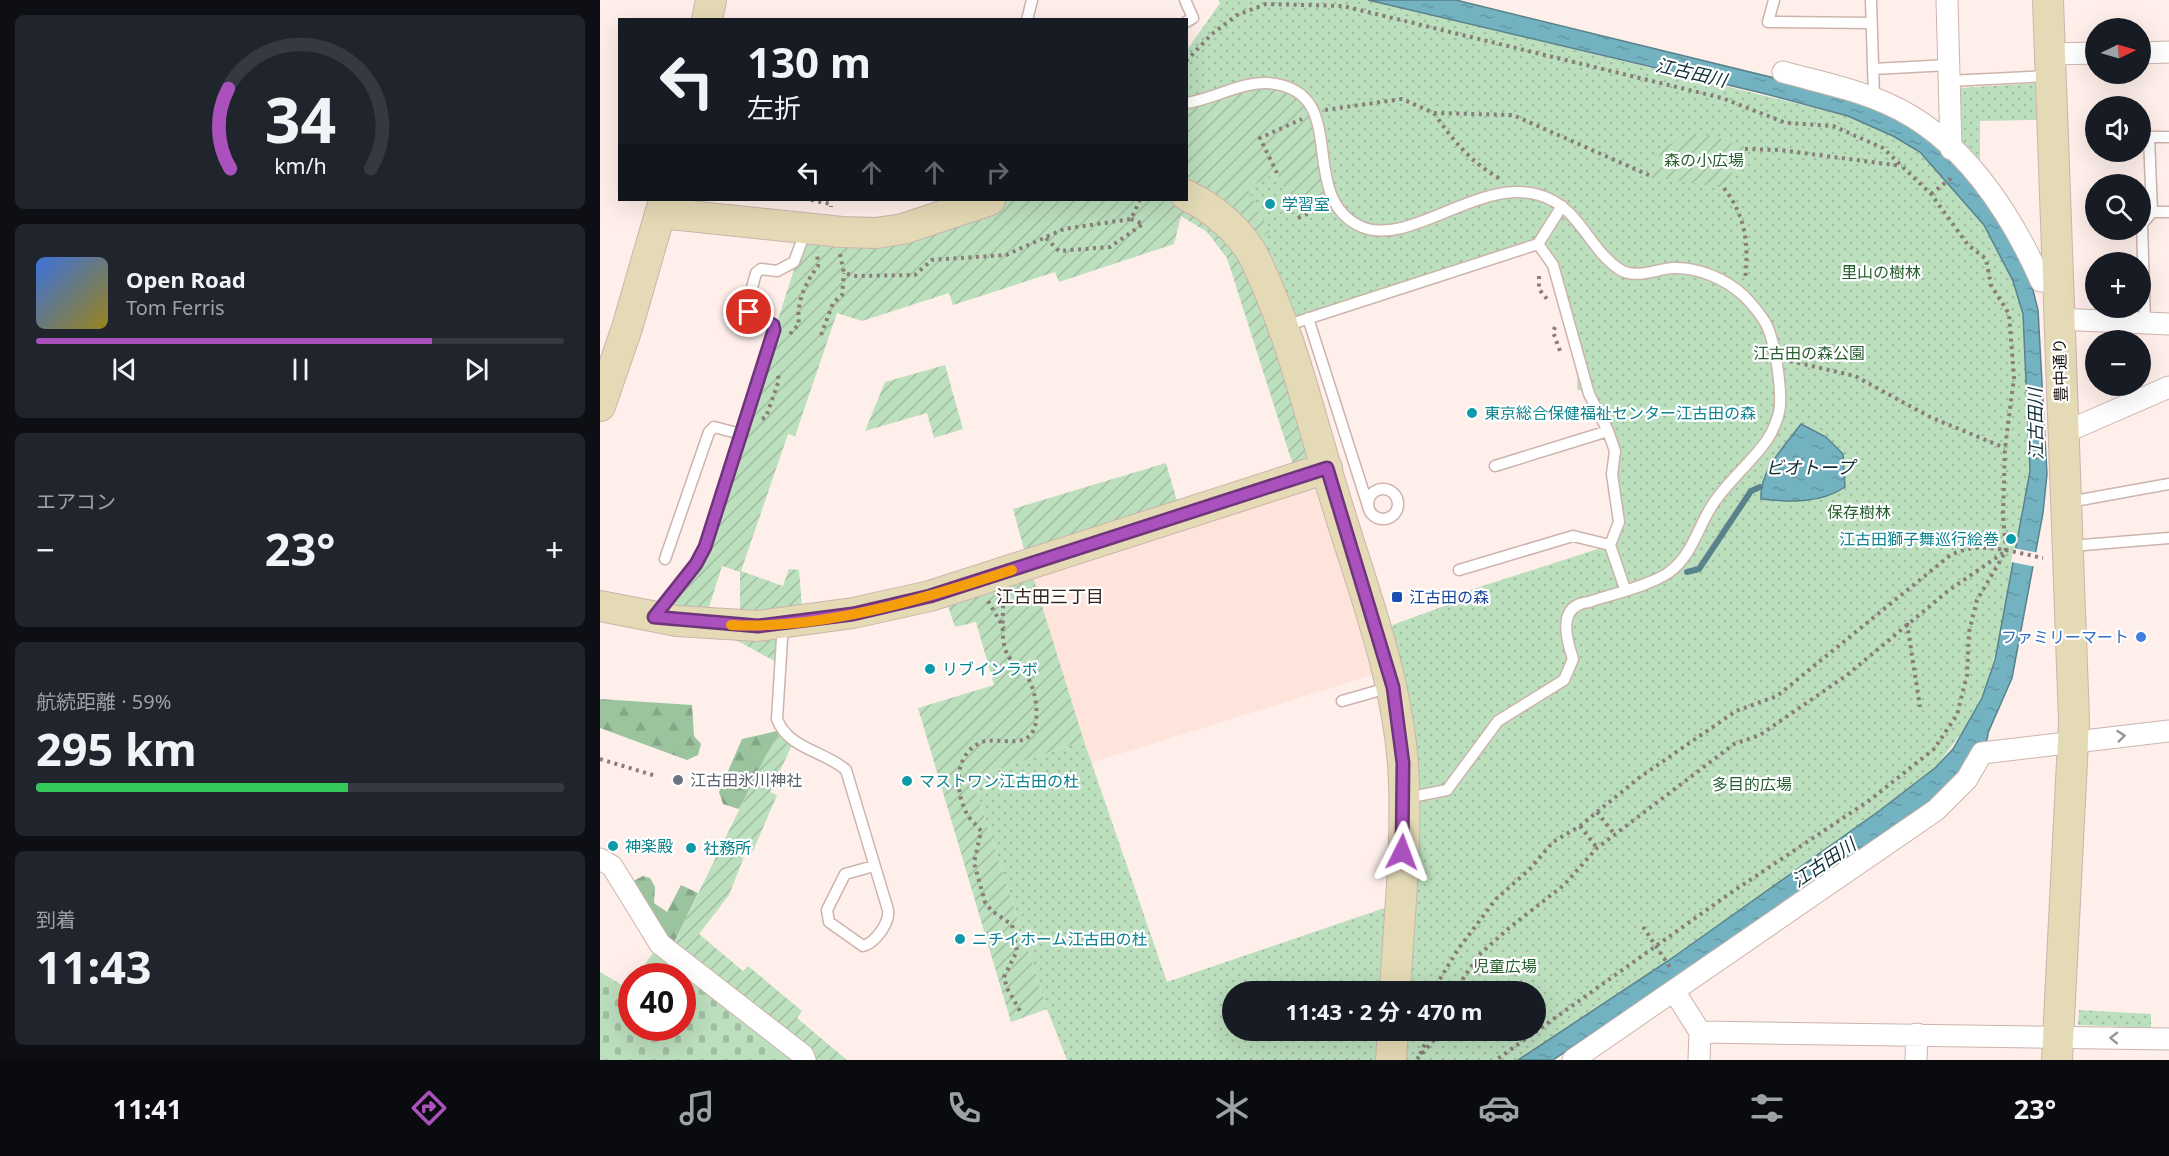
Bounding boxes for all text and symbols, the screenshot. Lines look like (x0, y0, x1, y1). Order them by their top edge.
north arrow (2085, 18, 2151, 84)
map controls (2085, 18, 2151, 396)
text: 130 m (747, 33, 871, 90)
icon: left (648, 42, 726, 120)
water label: 江古田川 (1653, 52, 1731, 92)
text: 34 (264, 76, 336, 161)
text: 左折 (747, 89, 801, 126)
button: sound (2085, 96, 2151, 162)
park label: 森の小広場 (1664, 149, 1744, 171)
text: km/h (274, 151, 326, 180)
icon: left (792, 156, 825, 189)
icon: ahead (855, 156, 888, 189)
icon: ahead (918, 156, 951, 189)
icon: right (981, 156, 1014, 189)
button: search (2085, 174, 2151, 240)
place label: 学習室 (1282, 193, 1330, 215)
marker: 学習室 (1263, 197, 1277, 211)
button: + (2085, 252, 2151, 318)
park label: 里山の樹林 (1841, 261, 1921, 283)
text: Open Road (126, 264, 246, 294)
pin (723, 286, 774, 337)
text: Tom Ferris (126, 294, 225, 321)
icon: arrive (732, 295, 765, 328)
button: − (2085, 330, 2151, 396)
street label: 豊中通り (2048, 338, 2072, 402)
park label: 江古田の森公園 (1753, 342, 1865, 364)
icon: previous (108, 353, 141, 386)
icon: pause (284, 353, 317, 386)
icon: next (460, 353, 493, 386)
water label: 江古田川 (2022, 386, 2048, 460)
place label: 東京総合保健福祉センター江古田の森 (1484, 402, 1756, 424)
marker: 東京総合保健福祉センター江古田の森 (1465, 406, 1479, 420)
water label: ビオトープ (1766, 455, 1858, 479)
text: エアコン (36, 488, 116, 515)
park label: 保存樹林 (1827, 501, 1891, 523)
text: 23° (265, 518, 335, 579)
text: − (36, 527, 55, 572)
text: + (545, 527, 564, 572)
place label: 江古田獅子舞巡行絵巻 (1839, 528, 1999, 550)
marker: 江古田獅子舞巡行絵巻 (2004, 532, 2018, 546)
district label: 江古田三丁目 (996, 584, 1104, 608)
place label: 江古田の森 (1409, 586, 1489, 608)
marker: 江古田の森 (1390, 590, 1404, 604)
place label: ファミリーマート (2001, 626, 2129, 648)
marker: ファミリーマート (2134, 630, 2148, 644)
place label: リブインラボ (942, 658, 1038, 680)
marker: リブインラボ (923, 662, 937, 676)
text: 航続距離 · 59% (36, 688, 171, 715)
text: 295 km (36, 718, 197, 779)
one-way arrow (2117, 730, 2126, 743)
place label: 江古田氷川神社 (690, 769, 802, 791)
place label: マストワン江古田の杜 (919, 770, 1079, 792)
marker: 江古田氷川神社 (671, 773, 685, 787)
park label: 多目的広場 (1712, 773, 1792, 795)
marker: マストワン江古田の杜 (900, 774, 914, 788)
position arrow (1370, 820, 1434, 884)
water label: 江古田川 (1787, 831, 1862, 892)
place label: 神楽殿 (625, 835, 673, 857)
place label: 社務所 (703, 837, 751, 859)
marker: 神楽殿 (606, 839, 620, 853)
marker: 社務所 (684, 841, 698, 855)
text: 到着 (36, 906, 76, 933)
place label: ニチイホーム江古田の杜 (972, 928, 1148, 950)
marker: ニチイホーム江古田の杜 (953, 932, 967, 946)
text: 11:43 (36, 936, 152, 997)
park label: 児童広場 (1473, 955, 1537, 977)
speed limit sign: 40 (618, 963, 696, 1041)
text: 11:43 · 2 分 · 470 m (1286, 996, 1483, 1026)
one-way arrow (2109, 1032, 2118, 1044)
icon: directions (408, 1087, 450, 1129)
icon: music (676, 1087, 718, 1129)
icon: phone (943, 1087, 985, 1129)
icon: climate (1211, 1087, 1253, 1129)
icon: car (1478, 1087, 1520, 1129)
icon: filters (1746, 1087, 1788, 1129)
text: 11:41 (113, 1090, 182, 1127)
text: 23° (2014, 1090, 2056, 1127)

